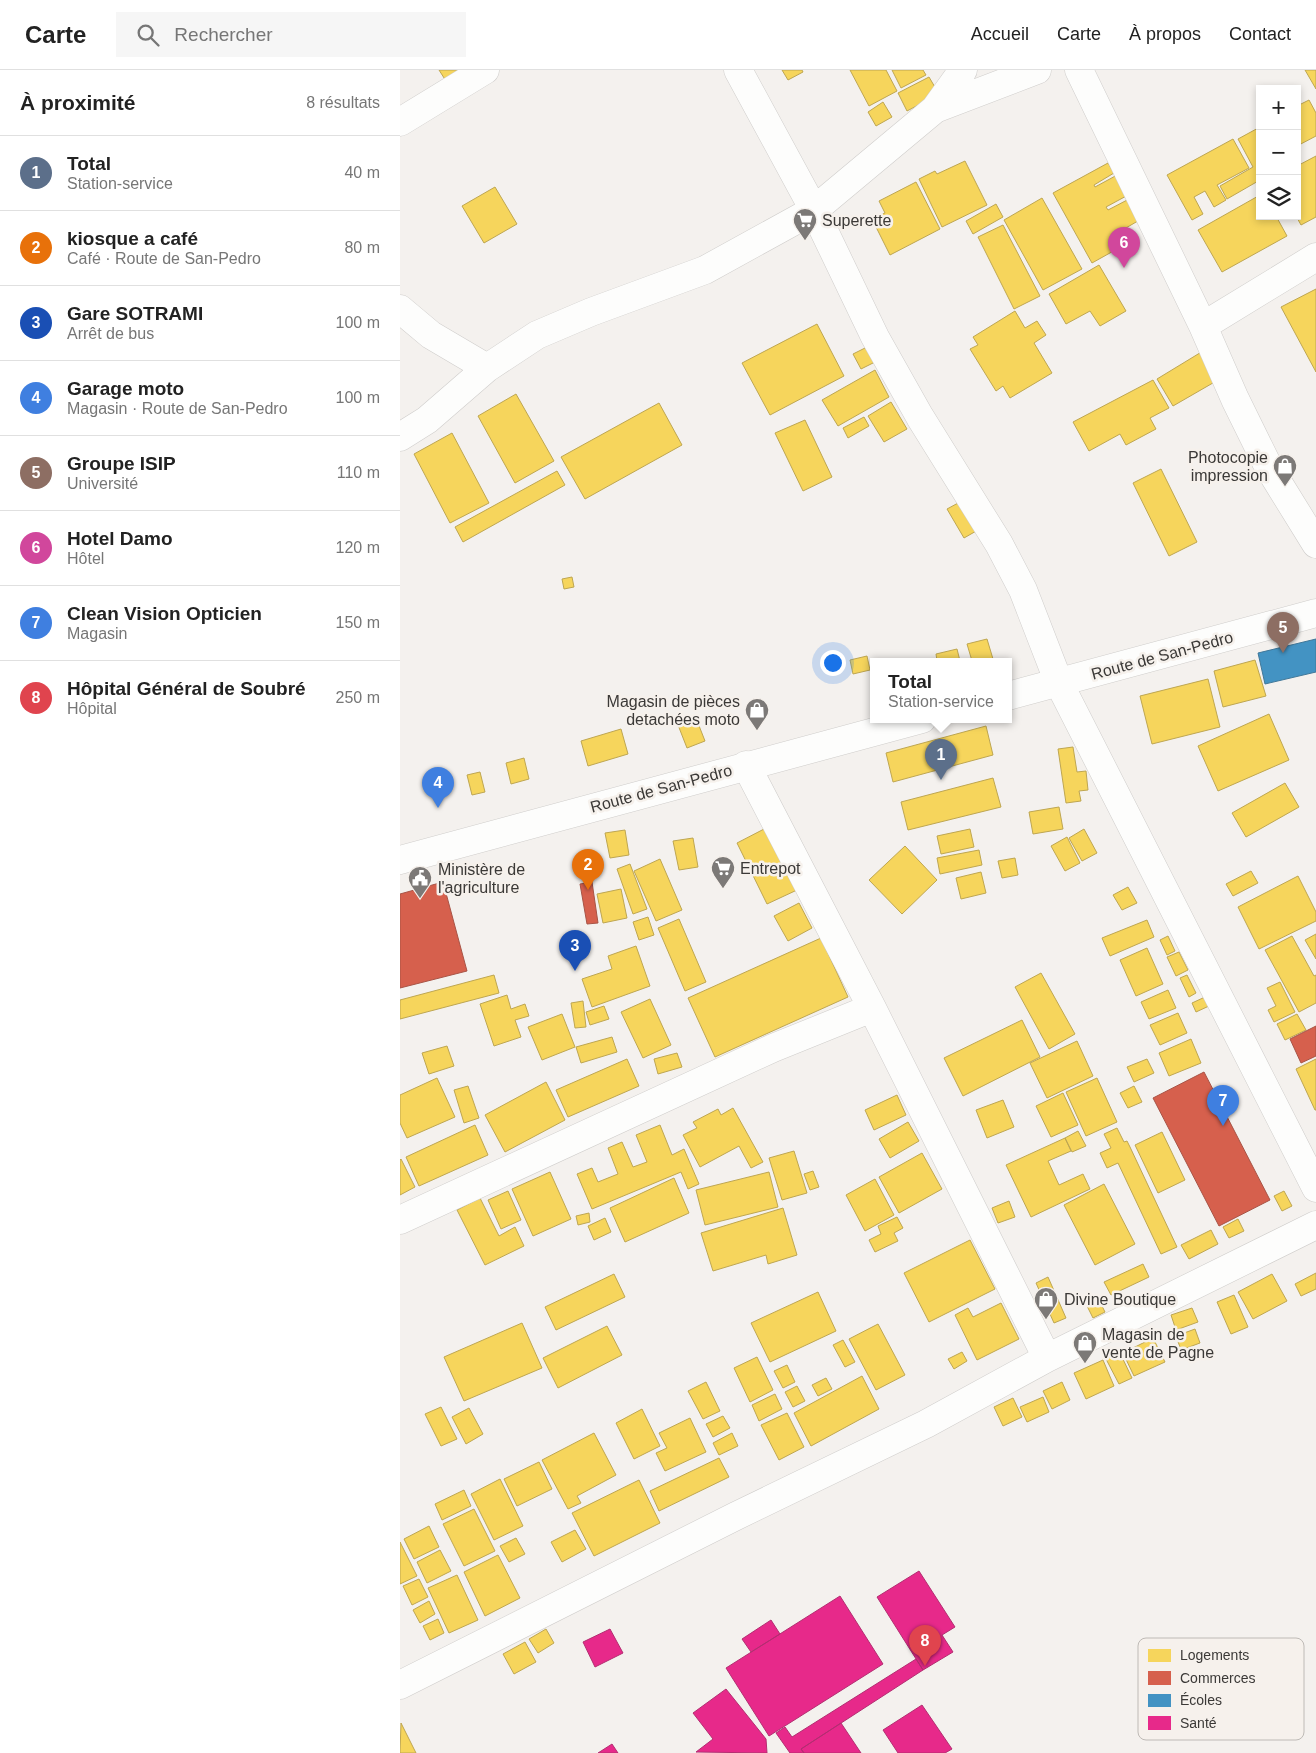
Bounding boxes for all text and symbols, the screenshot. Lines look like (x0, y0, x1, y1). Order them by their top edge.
search box (116, 12, 466, 57)
text: Carte (25, 21, 86, 48)
icon: search (134, 21, 162, 49)
text: Rechercher (174, 24, 273, 45)
text: Accueil (971, 24, 1029, 44)
text: Carte (1057, 24, 1101, 44)
text: À propos (1129, 24, 1201, 44)
text: Contact (1229, 24, 1291, 44)
map controls (1256, 85, 1301, 220)
button: + (1256, 85, 1301, 130)
text: À proximité (20, 91, 136, 114)
text: 8 résultats (306, 94, 380, 111)
button: − (1256, 130, 1301, 175)
text: Total (67, 153, 111, 174)
text: 1 (32, 164, 40, 181)
text: 40 m (344, 164, 380, 181)
text: Station-service (67, 175, 173, 192)
button: layers (1256, 175, 1301, 220)
supermarket icon: Superette (792, 207, 818, 241)
place label: Superette (822, 212, 891, 229)
pin: 6 (1108, 227, 1140, 268)
text: kiosque a café (67, 228, 198, 249)
text: 2 (32, 239, 40, 256)
text: 80 m (344, 239, 380, 256)
text: Café · Route de San-Pedro (67, 250, 261, 267)
text: Gare SOTRAMI (67, 303, 203, 324)
text: 3 (32, 314, 40, 331)
text: 100 m (336, 314, 380, 331)
text: Arrêt de bus (67, 325, 154, 342)
text: Garage moto (67, 378, 184, 399)
text: 4 (32, 389, 40, 406)
text: 100 m (336, 389, 380, 406)
text: Magasin · Route de San-Pedro (67, 400, 288, 417)
place label: Photocopie impression (1188, 449, 1268, 484)
text: Groupe ISIP (67, 453, 176, 474)
shop icon: Photocopie impression (1272, 453, 1298, 487)
text: 5 (32, 464, 40, 481)
text: 110 m (337, 464, 380, 481)
text: Université (67, 475, 138, 492)
text: Hotel Damo (67, 528, 173, 549)
text: 6 (32, 539, 40, 556)
text: 120 m (336, 539, 380, 556)
text: Hôtel (67, 550, 104, 567)
text: Clean Vision Opticien (67, 603, 262, 624)
pin: 5 (1267, 612, 1299, 653)
text: 7 (32, 614, 40, 631)
text: 150 m (336, 614, 380, 631)
text: Magasin (67, 625, 127, 642)
street label: Route de San-Pedro (1089, 628, 1235, 683)
your location (820, 650, 846, 676)
popup (870, 658, 1012, 723)
text: Total (888, 671, 932, 692)
text: Hôpital Général de Soubré (67, 678, 306, 699)
text: 8 (32, 689, 40, 706)
text: 250 m (336, 689, 380, 706)
place label: Magasin de pièces detachées moto (607, 693, 740, 728)
text: Station-service (888, 693, 994, 710)
shop icon: Magasin de pièces detachées moto (744, 697, 770, 731)
text: Hôpital (67, 700, 117, 717)
pin: 1 (925, 739, 957, 780)
street label: Route de San-Pedro (588, 761, 734, 816)
pin: 4 (422, 767, 454, 808)
pin: 2 (572, 849, 604, 890)
supermarket icon: Entrepot (710, 855, 736, 889)
place label: Entrepot (740, 860, 801, 877)
place label: Ministère de l'agriculture (438, 861, 525, 896)
public building icon: Ministère de l'agriculture (407, 865, 433, 899)
pin: 3 (559, 930, 591, 971)
pin: 7 (1207, 1085, 1239, 1126)
shop icon: Divine Boutique (1033, 1286, 1059, 1320)
place label: Divine Boutique (1064, 1291, 1176, 1308)
place label: Magasin de vente de Pagne (1102, 1326, 1214, 1361)
shop icon: Magasin de vente de Pagne (1072, 1330, 1098, 1364)
pin: 8 (909, 1625, 941, 1666)
legend (1138, 1638, 1304, 1740)
text: Logements (1180, 1647, 1249, 1663)
text: Commerces (1180, 1670, 1255, 1686)
text: Écoles (1180, 1692, 1222, 1708)
text: Santé (1180, 1715, 1217, 1731)

